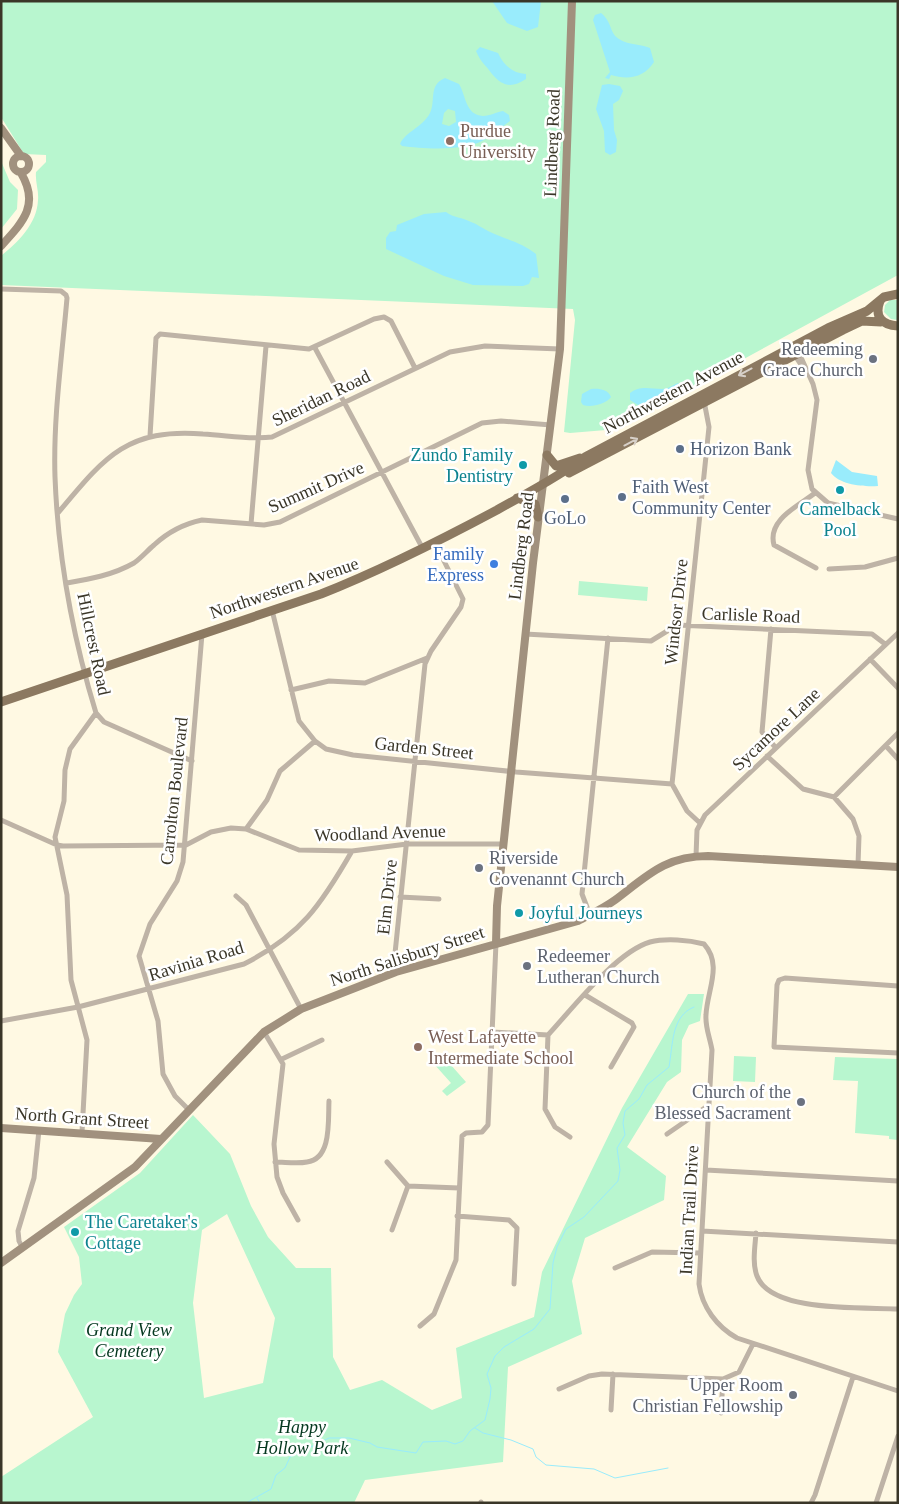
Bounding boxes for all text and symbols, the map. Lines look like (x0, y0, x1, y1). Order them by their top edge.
street label: Lindberg Road (540, 89, 564, 197)
place label: Purdue University (460, 121, 536, 162)
marker: Purdue University (444, 135, 456, 147)
place label: Redeeming Grace Church (763, 339, 863, 380)
street label: Northwestern Avenue (599, 347, 747, 437)
marker: Redeeming Grace Church (867, 353, 879, 365)
street label: Sheridan Road (269, 366, 373, 430)
one-way arrow (738, 368, 752, 378)
one-way arrow (623, 437, 638, 446)
place label: Horizon Bank (690, 439, 791, 459)
marker: Horizon Bank (674, 443, 686, 455)
place label: Zundo Family Dentistry (411, 445, 513, 486)
street label: Summit Drive (265, 457, 367, 517)
marker: Zundo Family Dentistry (517, 459, 529, 471)
place label: Faith West Community Center (632, 477, 771, 518)
marker: Camelback Pool (834, 484, 846, 496)
street label: Lindberg Road (504, 491, 538, 601)
marker: Faith West Community Center (616, 491, 628, 503)
marker: GoLo (559, 493, 571, 505)
place label: Camelback Pool (800, 499, 880, 540)
place label: GoLo (544, 508, 586, 528)
place label: Family Express (427, 544, 484, 585)
street label: Northwestern Avenue (207, 553, 361, 623)
marker: Family Express (488, 558, 500, 570)
street label: Windsor Drive (660, 558, 692, 666)
street label: Hillcrest Road (73, 591, 115, 697)
street label: Carlisle Road (701, 603, 801, 627)
street label: Sycamore Lane (728, 683, 824, 775)
street label: Carrolton Boulevard (156, 716, 192, 866)
street label: Garden Street (373, 733, 475, 763)
street label: Woodland Avenue (314, 821, 446, 845)
place label: Riverside Covenannt Church (489, 848, 624, 889)
street label: Elm Drive (373, 858, 401, 936)
marker: Riverside Covenannt Church (473, 862, 485, 874)
place label: Joyful Journeys (529, 903, 643, 923)
marker: Joyful Journeys (513, 907, 525, 919)
street label: North Salisbury Street (327, 922, 487, 990)
street label: Ravinia Road (146, 937, 246, 985)
place label: Redeemer Lutheran Church (537, 946, 659, 987)
marker: Redeemer Lutheran Church (521, 960, 533, 972)
place label: West Lafayette Intermediate School (428, 1027, 573, 1068)
marker: West Lafayette Intermediate School (412, 1041, 424, 1053)
place label: Church of the Blessed Sacrament (655, 1082, 791, 1123)
marker: Church of the Blessed Sacrament (795, 1096, 807, 1108)
street label: North Grant Street (14, 1103, 150, 1133)
street label: Indian Trail Drive (676, 1145, 702, 1275)
place label: The Caretaker's Cottage (85, 1212, 198, 1253)
marker: The Caretaker's Cottage (69, 1226, 81, 1238)
park label: Grand View Cemetery (86, 1320, 172, 1361)
place label: Upper Room Christian Fellowship (632, 1375, 783, 1416)
marker: Upper Room Christian Fellowship (787, 1389, 799, 1401)
park label: Happy Hollow Park (255, 1417, 349, 1458)

